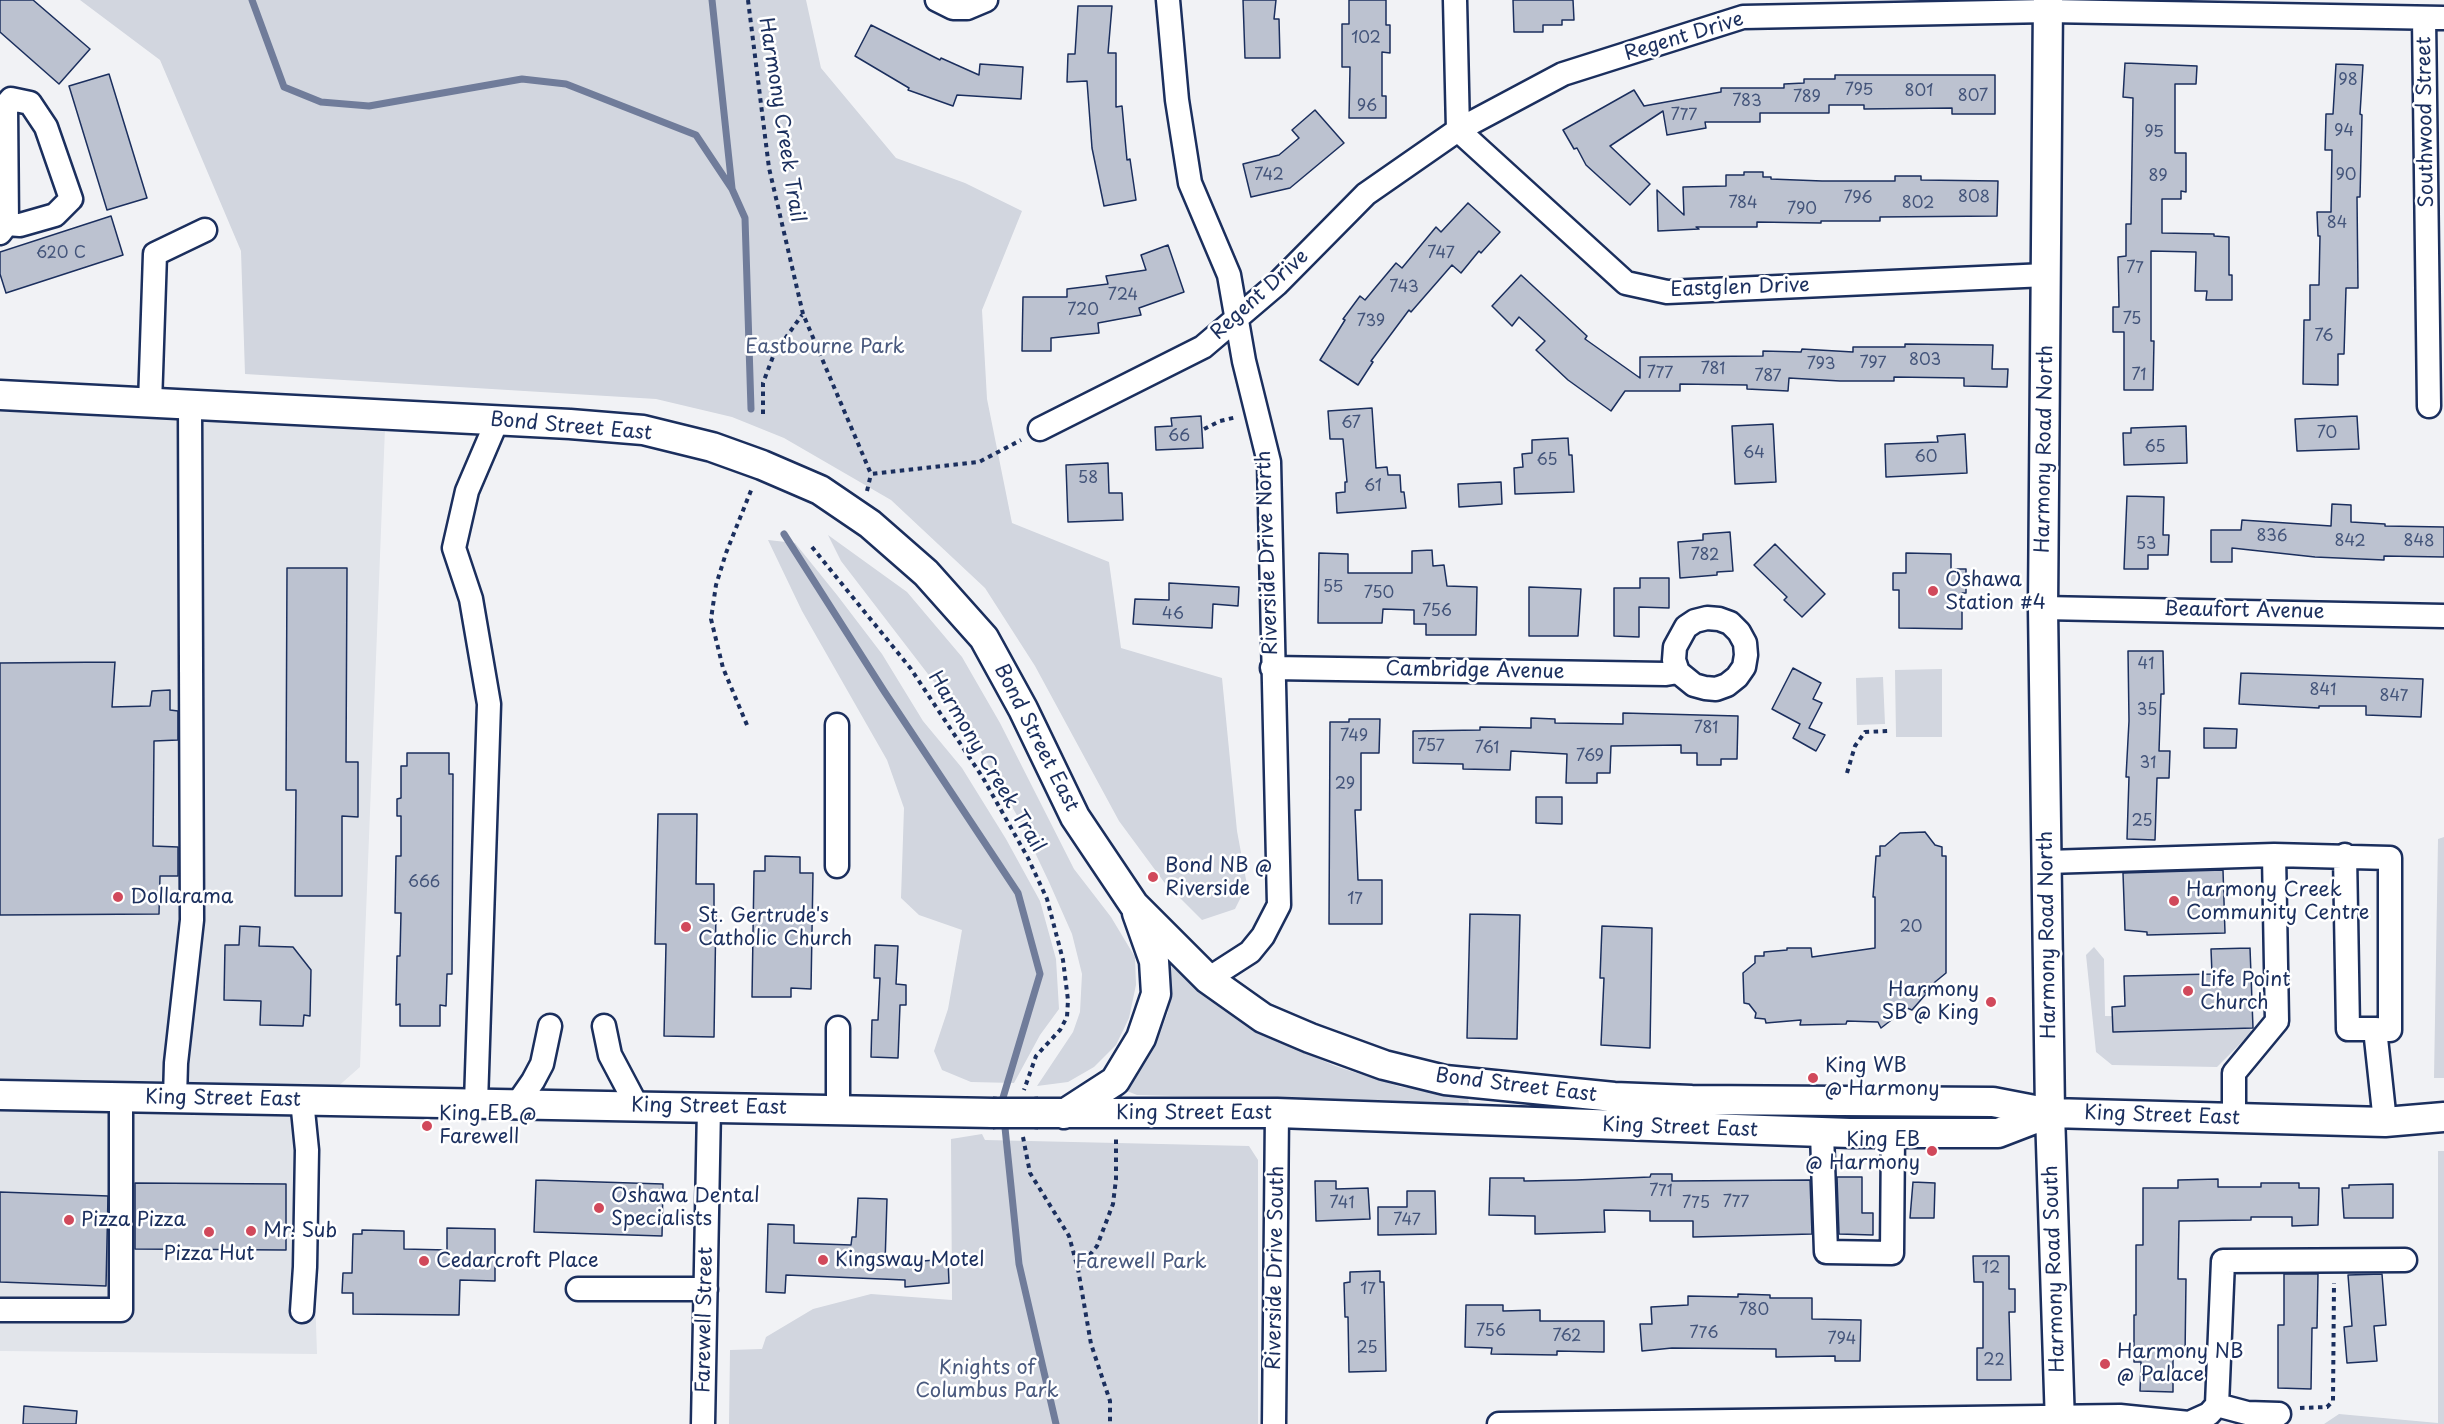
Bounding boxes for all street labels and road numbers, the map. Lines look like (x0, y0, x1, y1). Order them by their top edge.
street label: Regent Drive (1622, 8, 1746, 66)
street label: Harmony Creek Trail (753, 16, 809, 224)
street label: Southwood Street (2413, 36, 2439, 208)
street label: Regent Drive (1206, 245, 1314, 345)
street label: Eastglen Drive (1670, 274, 1810, 302)
street label: Harmony Road North (2031, 345, 2059, 553)
street label: Bond Street East (489, 408, 653, 446)
street label: Riverside Drive North (1252, 450, 1284, 656)
street label: Beaufort Avenue (2163, 598, 2325, 624)
street label: Cambridge Avenue (1385, 657, 1565, 685)
street label: Bond Street East (988, 660, 1084, 816)
street label: Harmony Creek Trail (922, 667, 1050, 857)
street label: Harmony Road North (2034, 831, 2062, 1039)
street label: Bond Street East (1434, 1064, 1598, 1108)
street label: King Street East (145, 1086, 301, 1112)
street label: King Street East (631, 1094, 787, 1120)
street label: King Street East (1116, 1101, 1272, 1125)
street label: King Street East (2084, 1101, 2240, 1131)
street label: King Street East (1602, 1113, 1758, 1143)
street label: Harmony Road South (2039, 1165, 2071, 1373)
street label: Riverside Drive South (1262, 1166, 1290, 1370)
street label: Farewell Street (692, 1247, 718, 1393)

